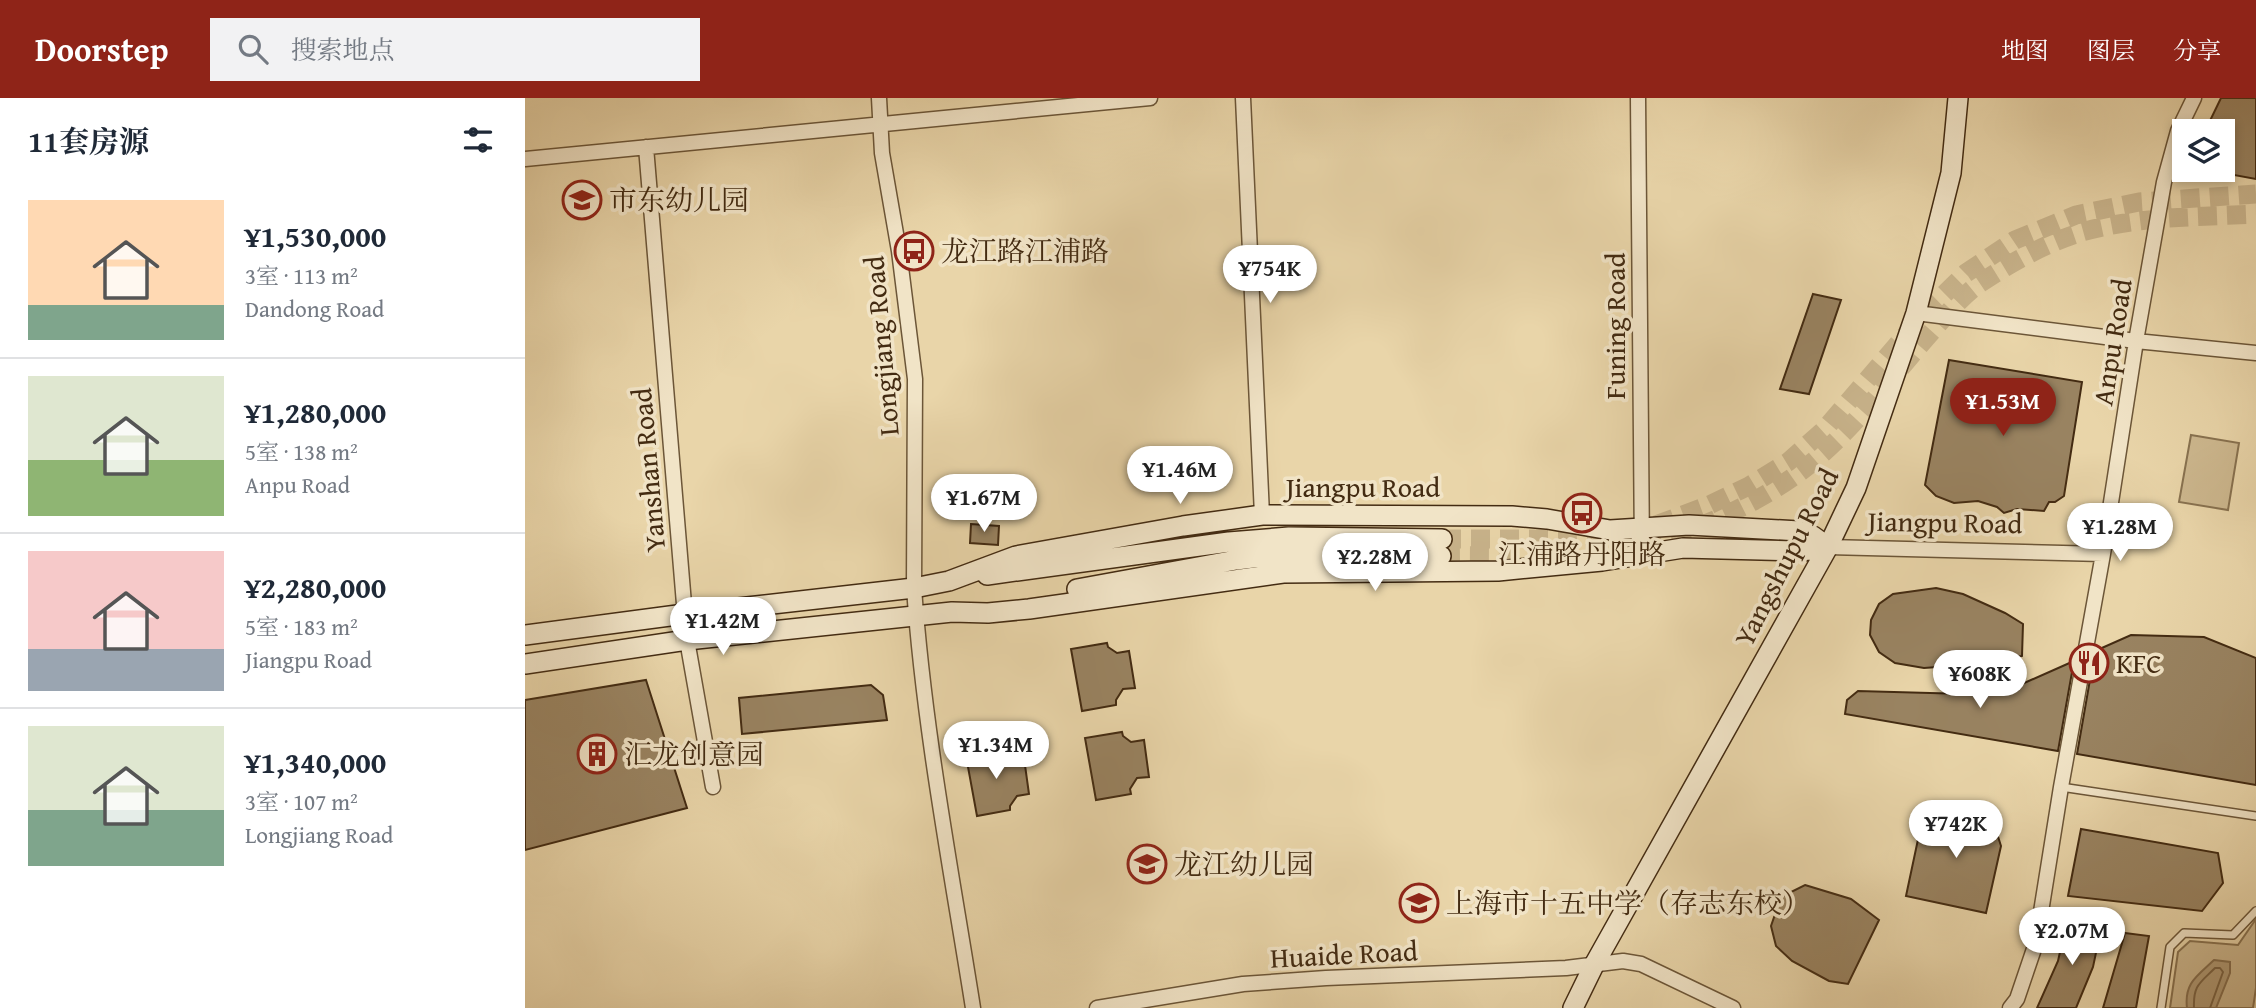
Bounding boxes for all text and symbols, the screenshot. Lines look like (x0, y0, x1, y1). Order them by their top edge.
search box (210, 18, 700, 81)
text: Doorstep (35, 25, 168, 73)
icon: search (234, 30, 272, 68)
text: 搜索地点 (290, 30, 394, 69)
text: 地图 (2001, 33, 2049, 68)
text: 图层 (2087, 33, 2135, 68)
text: 分享 (2173, 33, 2221, 68)
text: 11套房源 (28, 119, 149, 163)
map controls (2172, 119, 2235, 182)
button: layers (2172, 119, 2235, 182)
icon: filters (459, 121, 497, 159)
school or university icon: 市东幼儿园 (561, 179, 603, 221)
place label: 市东幼儿园 (609, 179, 749, 220)
text: ¥1,530,000 (245, 214, 386, 258)
icon: home (84, 228, 168, 312)
bus stop icon: 龙江路江浦路 (893, 230, 935, 272)
place label: 龙江路江浦路 (941, 230, 1109, 271)
pin: ¥754K (1221, 246, 1319, 305)
text: ¥754K (1239, 251, 1301, 284)
street label: Funing Road (1594, 253, 1635, 399)
street label: Longjiang Road (852, 254, 909, 438)
text: 3室 · 113 m² (245, 259, 358, 292)
street label: Anpu Road (2081, 276, 2142, 408)
text: Dandong Road (245, 292, 384, 325)
pin: ¥1.53M (1946, 378, 2060, 438)
text: ¥1.53M (1966, 384, 2040, 417)
street label: Yanshan Road (620, 386, 675, 554)
text: ¥1,280,000 (245, 390, 386, 434)
icon: home (84, 404, 168, 488)
text: 5室 · 138 m² (245, 435, 358, 468)
pin: ¥1.46M (1123, 446, 1237, 506)
text: ¥1.46M (1143, 452, 1217, 485)
street label: Yangshupu Road (1723, 461, 1848, 653)
street label: Jiangpu Road (1283, 466, 1440, 507)
text: Anpu Road (245, 468, 350, 501)
pin: ¥1.67M (927, 474, 1041, 534)
text: ¥1.67M (947, 480, 1021, 513)
bus stop icon: 江浦路丹阳路 (1561, 492, 1603, 534)
street label: Jiangpu Road (1864, 500, 2023, 543)
pin: ¥1.28M (2063, 504, 2177, 563)
text: ¥1.28M (2083, 509, 2157, 542)
pin: ¥2.28M (1318, 533, 1432, 593)
place label: 江浦路丹阳路 (1498, 533, 1666, 574)
text: ¥2.28M (1338, 539, 1412, 572)
text: ¥2,280,000 (245, 565, 386, 609)
icon: home (84, 579, 168, 663)
pin: ¥1.42M (666, 598, 780, 657)
text: ¥1.42M (686, 603, 760, 636)
text: 5室 · 183 m² (245, 610, 358, 643)
restaurant icon: KFC (2068, 642, 2110, 684)
place label: KFC (2116, 642, 2161, 683)
text: Jiangpu Road (245, 643, 372, 676)
pin: ¥608K (1931, 650, 2029, 710)
text: ¥608K (1949, 656, 2011, 689)
pin: ¥1.34M (939, 722, 1053, 781)
text: ¥1.34M (959, 727, 1033, 760)
building icon: 汇龙创意园 (576, 733, 618, 775)
place label: 汇龙创意园 (624, 733, 764, 774)
text: ¥1,340,000 (245, 740, 386, 784)
icon: home (84, 754, 168, 838)
text: 3室 · 107 m² (245, 785, 358, 818)
pin: ¥742K (1907, 800, 2005, 860)
text: ¥742K (1925, 806, 1987, 839)
text: Longjiang Road (245, 818, 393, 851)
school or university icon: 龙江幼儿园 (1126, 843, 1168, 885)
place label: 龙江幼儿园 (1174, 843, 1314, 884)
school or university icon: 上海市十五中学（存志东校） (1398, 882, 1440, 924)
place label: 上海市十五中学（存志东校） (1446, 882, 1810, 923)
pin: ¥2.07M (2015, 908, 2129, 967)
text: ¥2.07M (2035, 913, 2109, 946)
street label: Huaide Road (1269, 929, 1419, 978)

